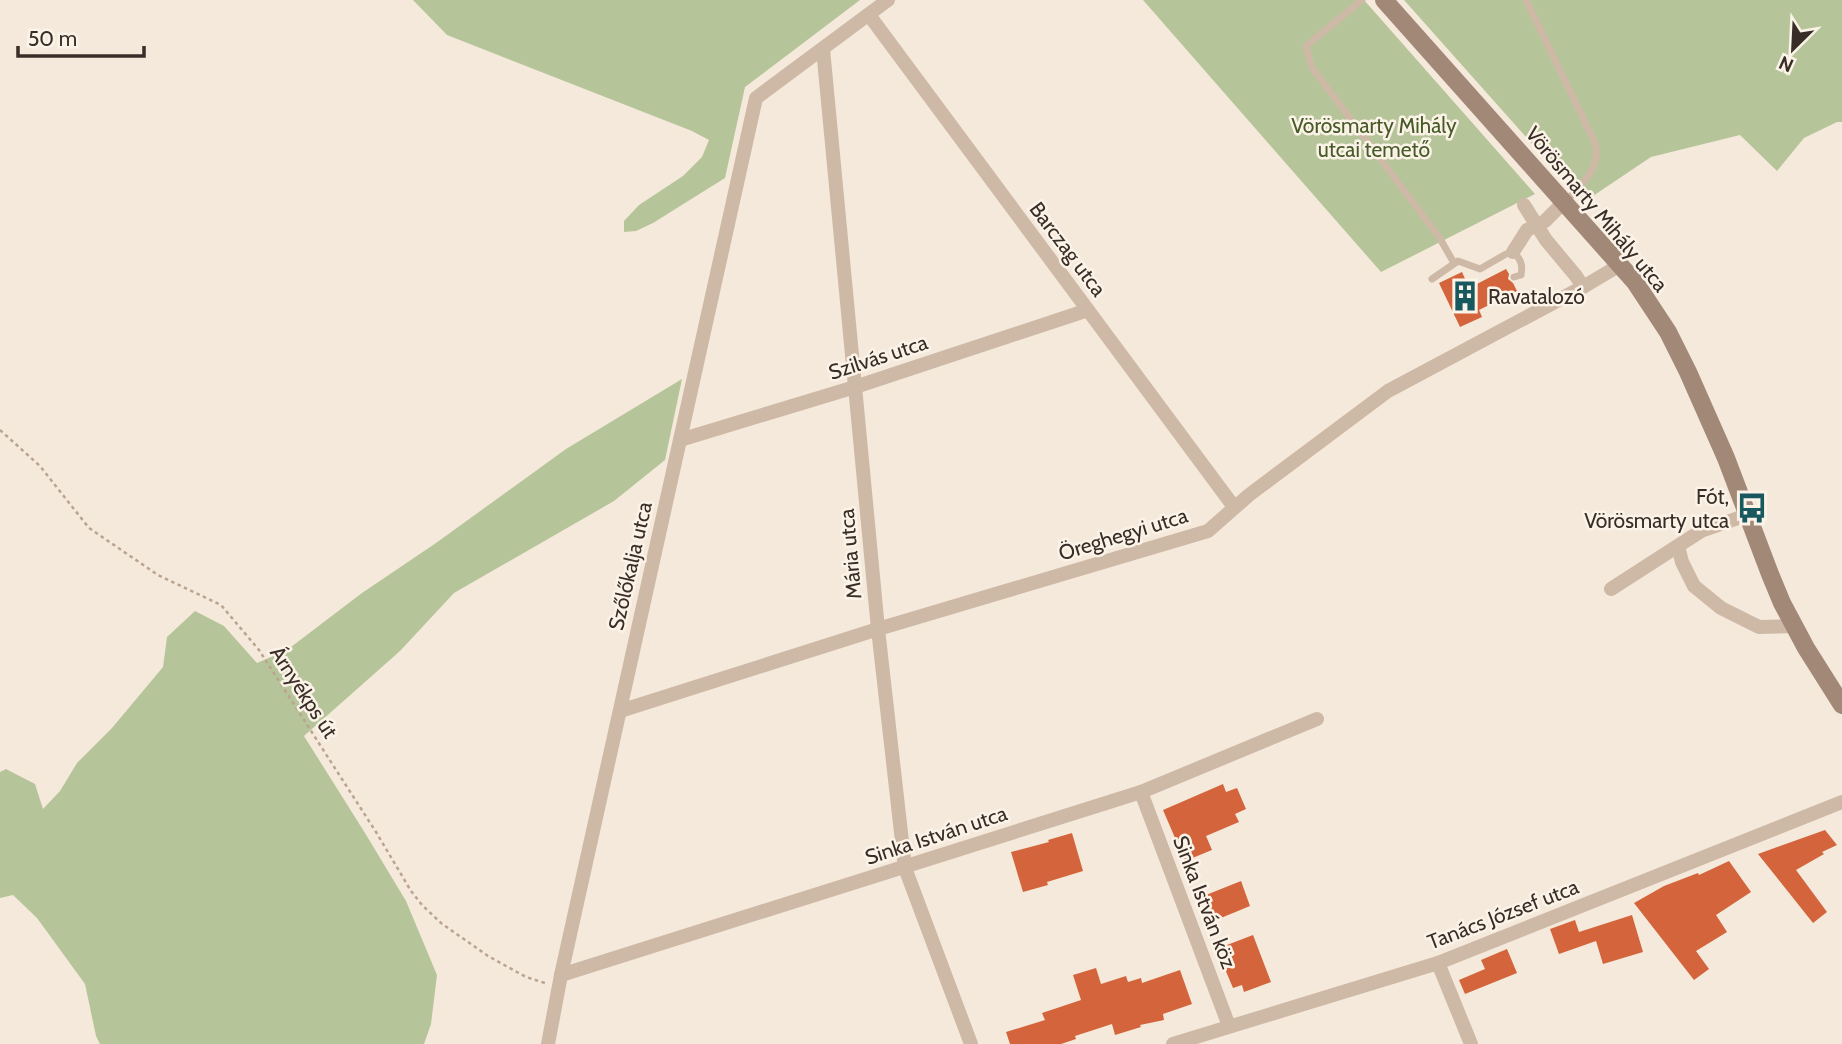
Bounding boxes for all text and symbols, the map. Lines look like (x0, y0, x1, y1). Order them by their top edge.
scale bar (18, 14, 144, 58)
north arrow (1758, 14, 1828, 84)
text: 50 m (28, 26, 77, 51)
text: N (1775, 51, 1797, 77)
park label: Vörösmarty Mihály utcai temető (1291, 113, 1457, 162)
street label: Vörösmarty Mihály utca (1521, 121, 1673, 297)
street label: Barczag utca (1025, 197, 1111, 301)
building icon: Ravatalozó (1448, 279, 1482, 313)
place label: Ravatalozó (1488, 284, 1585, 309)
street label: Szilvás utca (825, 329, 931, 385)
place label: Fót, Vörösmarty utca (1584, 484, 1729, 533)
bus stop icon: Fót, Vörösmarty utca (1735, 491, 1769, 525)
street label: Szőlőkalja utca (603, 499, 658, 633)
street label: Öreghegyi utca (1055, 503, 1191, 565)
street label: Mária utca (834, 508, 866, 600)
street label: Árnyékps út (265, 641, 343, 743)
street label: Sinka István utca (862, 800, 1010, 870)
street label: Sinka István köz (1168, 832, 1242, 972)
street label: Tanács József utca (1424, 874, 1582, 954)

